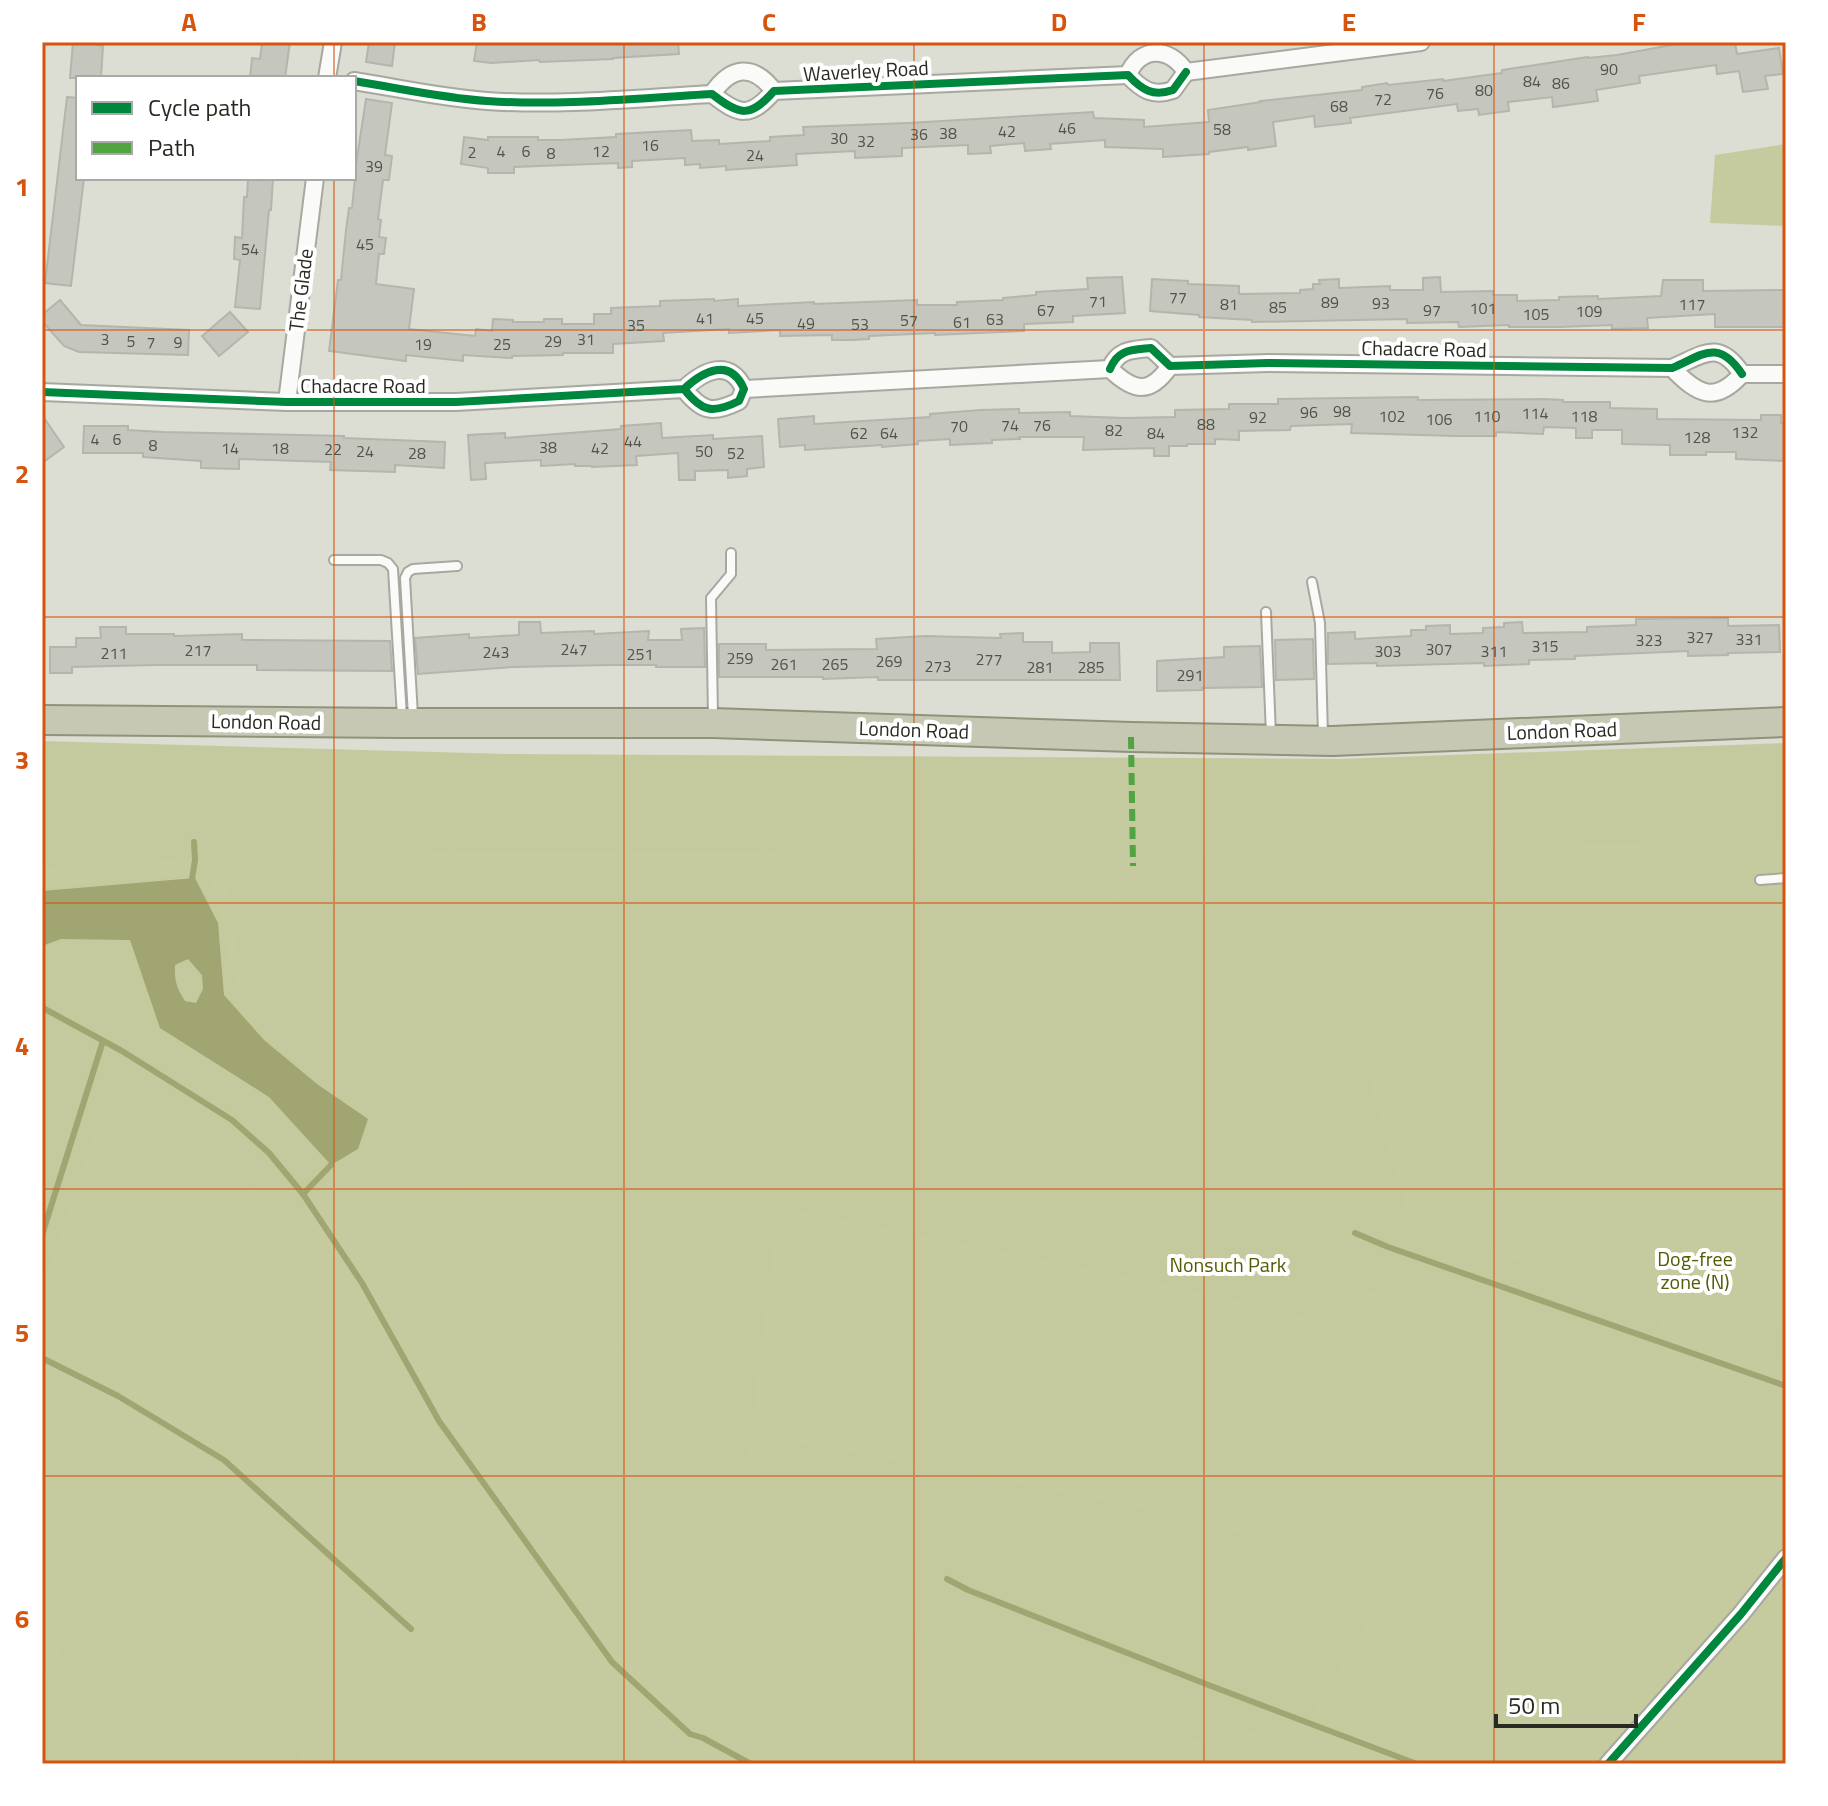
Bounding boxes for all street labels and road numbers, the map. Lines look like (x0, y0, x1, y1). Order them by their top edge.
street label: Waverley Road (802, 52, 930, 89)
street label: The Glade (280, 247, 321, 333)
street label: Chadacre Road (1361, 332, 1487, 365)
street label: Chadacre Road (300, 370, 426, 401)
street label: London Road (211, 705, 321, 738)
street label: London Road (858, 712, 970, 747)
street label: London Road (1506, 713, 1618, 748)

